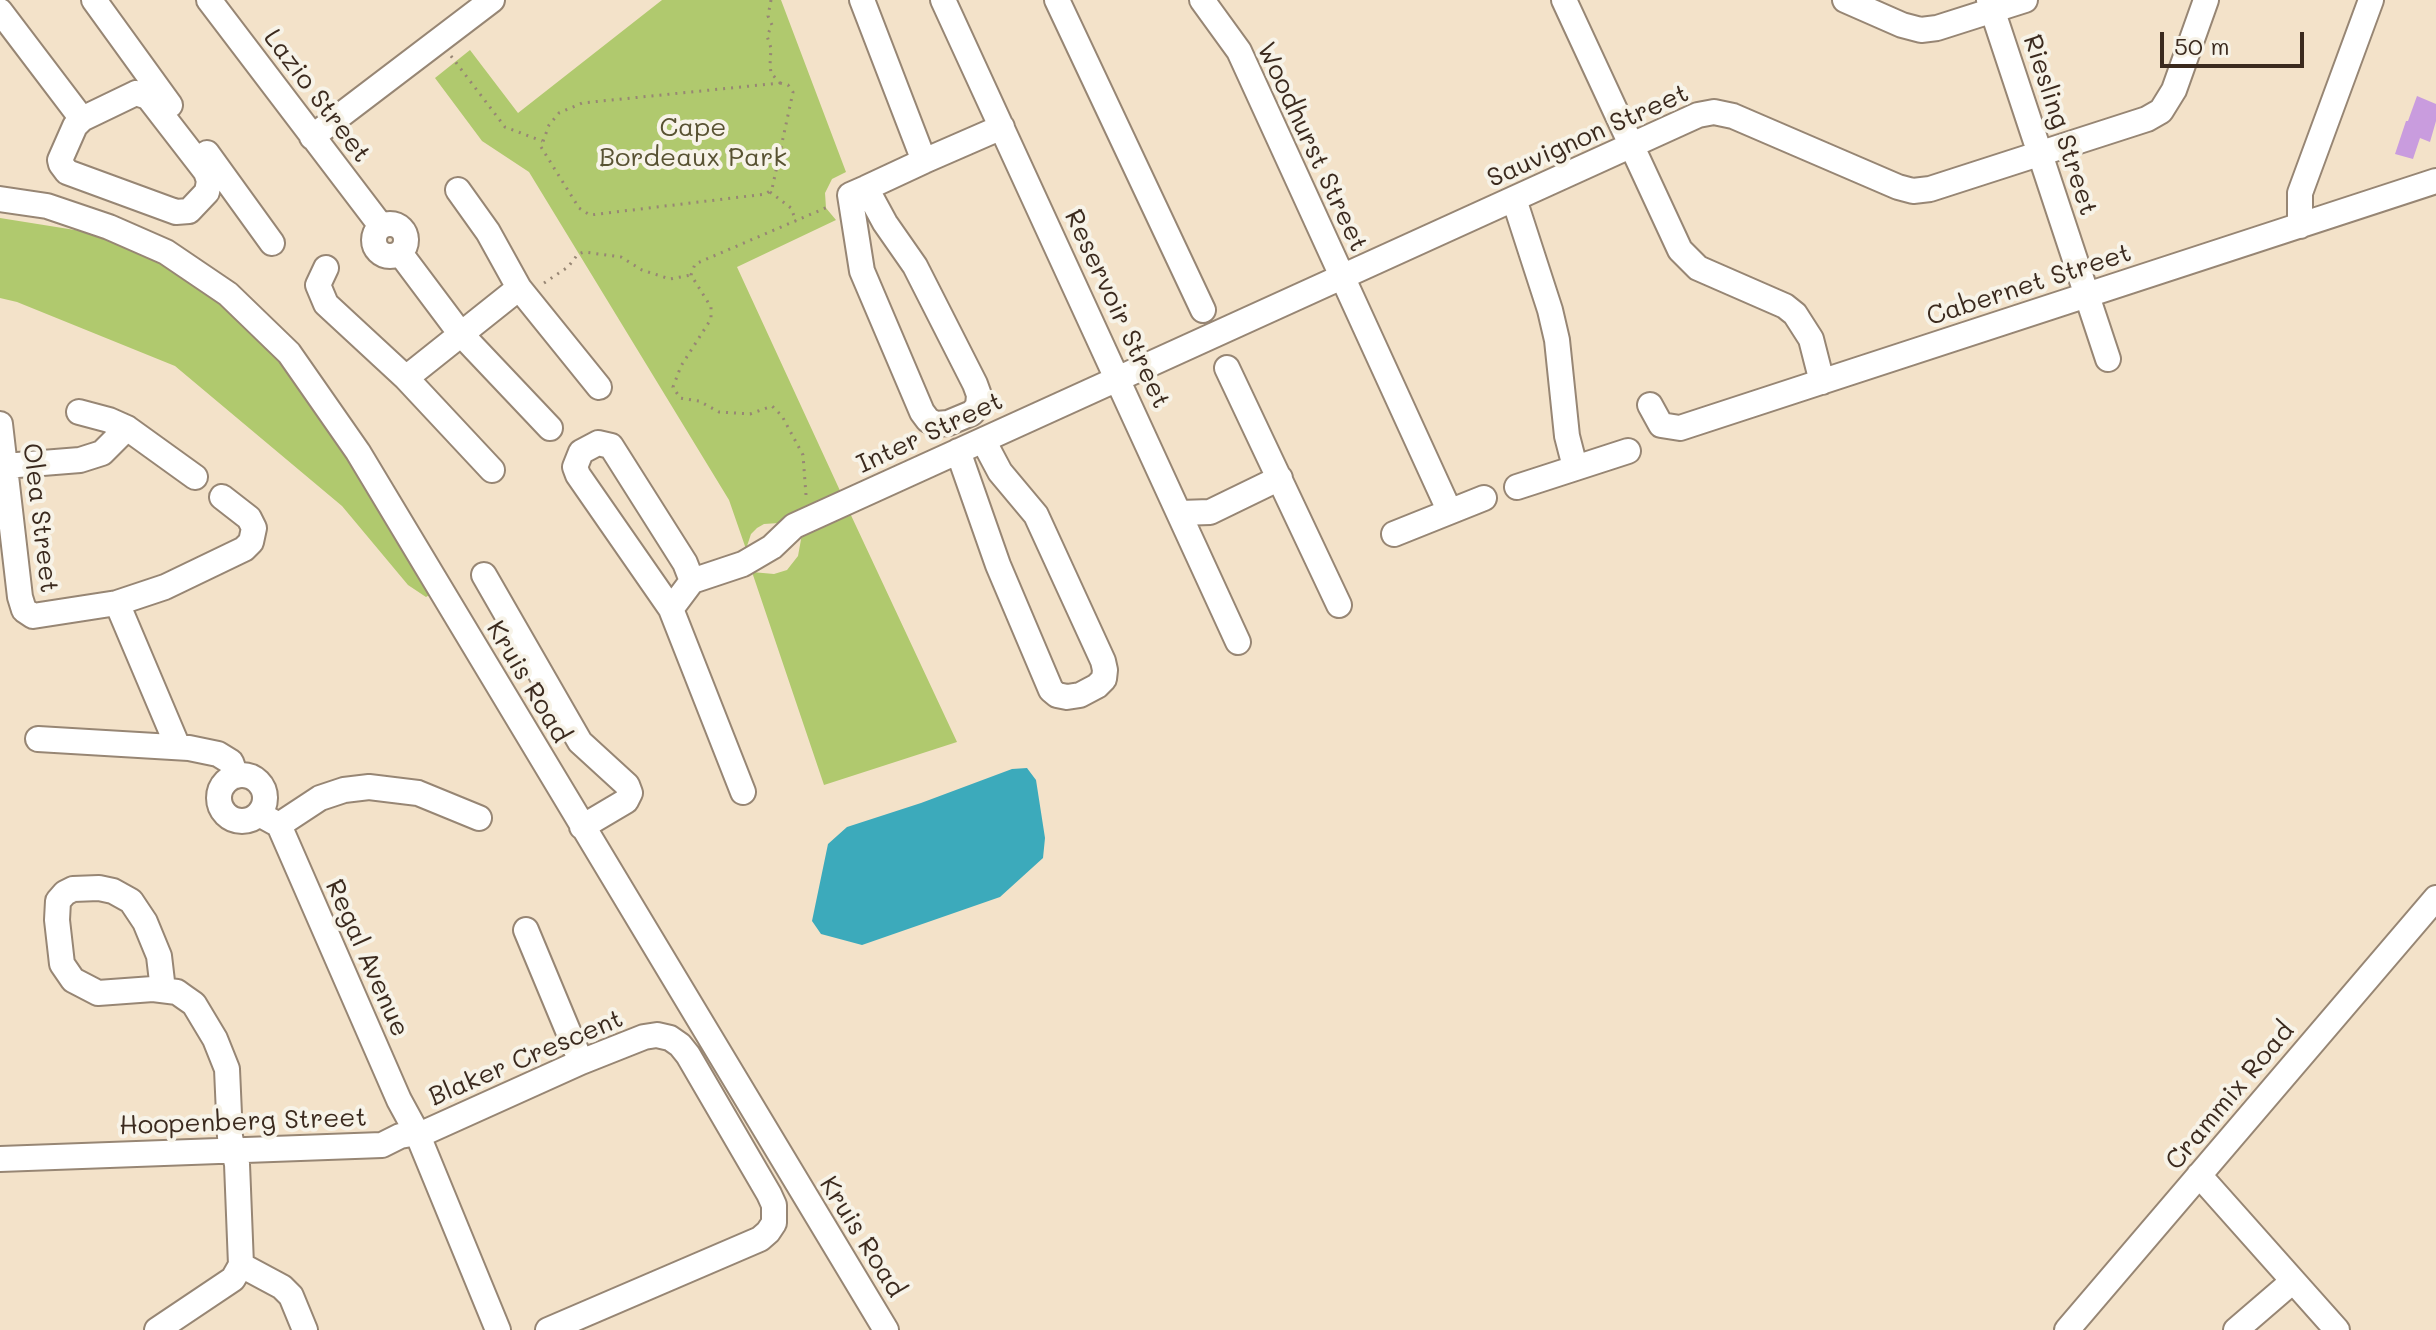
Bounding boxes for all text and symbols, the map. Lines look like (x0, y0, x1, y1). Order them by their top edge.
scale bar (2164, 16, 2308, 66)
street label: Lazio Street (257, 23, 377, 169)
text: 50 m (2174, 30, 2230, 61)
street label: Riesling Street (2016, 31, 2104, 219)
street label: Woodhurst Street (1250, 37, 1374, 257)
street label: Sauvignon Street (1482, 78, 1694, 194)
park label: Cape Bordeaux Park (599, 112, 787, 174)
street label: Reservoir Street (1057, 205, 1177, 413)
street label: Cabernet Street (1923, 237, 2135, 333)
street label: Inter Street (852, 386, 1008, 480)
street label: Olea Street (15, 441, 65, 595)
street label: Kruis Road (479, 615, 577, 749)
street label: Regal Avenue (318, 875, 416, 1041)
street label: Blaker Crescent (424, 1003, 628, 1113)
street label: Crammix Road (2159, 1016, 2301, 1176)
street label: Hoopenberg Street (119, 1102, 367, 1142)
street label: Kruis Road (813, 1171, 911, 1303)

